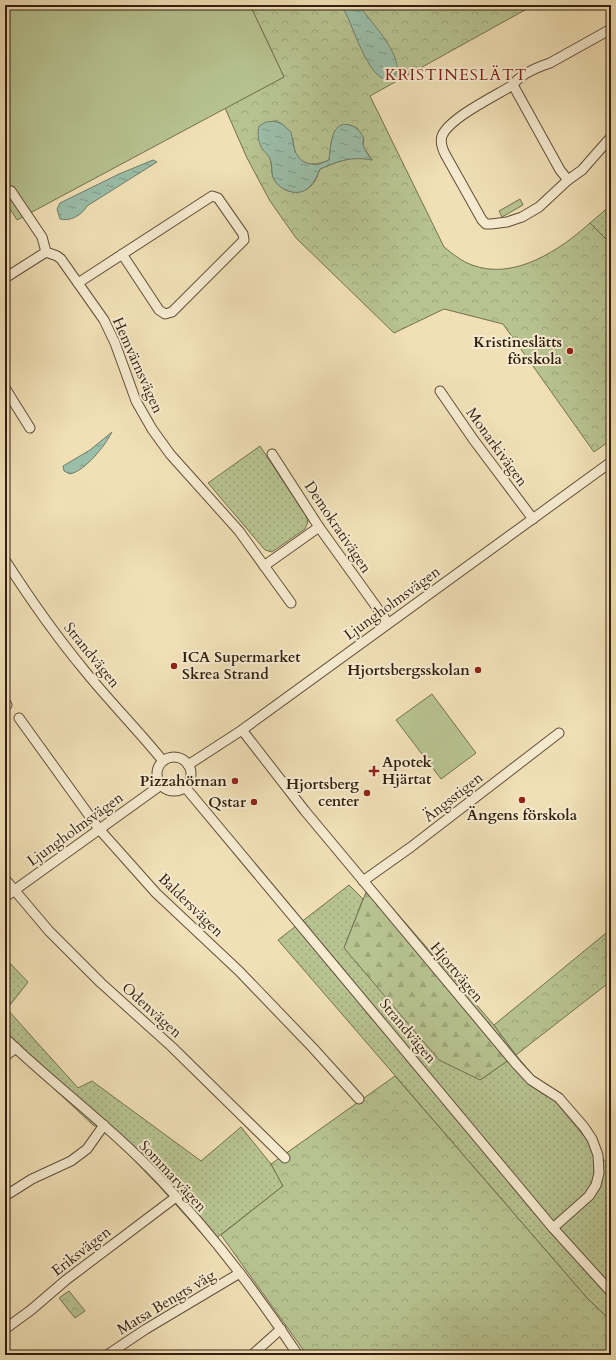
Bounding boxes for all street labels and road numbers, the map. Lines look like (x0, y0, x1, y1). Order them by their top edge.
street label: Hemvärnsvägen (108, 314, 168, 417)
street label: Monarkivägen (462, 404, 533, 491)
street label: Demokrativägen (300, 477, 376, 577)
street label: Ljungholmsvägen (340, 561, 444, 645)
street label: Strandvägen (59, 618, 125, 692)
street label: Ängsstigen (419, 767, 487, 827)
street label: Ljungholmsvägen (23, 787, 127, 871)
street label: Baldersvägen (154, 869, 228, 942)
street label: Hjortvägen (426, 938, 488, 1007)
street label: Odenvägen (118, 978, 187, 1043)
street label: Strandvägen (375, 994, 441, 1068)
street label: Sommarvägen (135, 1136, 212, 1216)
street label: Eriksvägen (47, 1221, 115, 1280)
street label: Matsa Bengts väg (113, 1264, 219, 1339)

